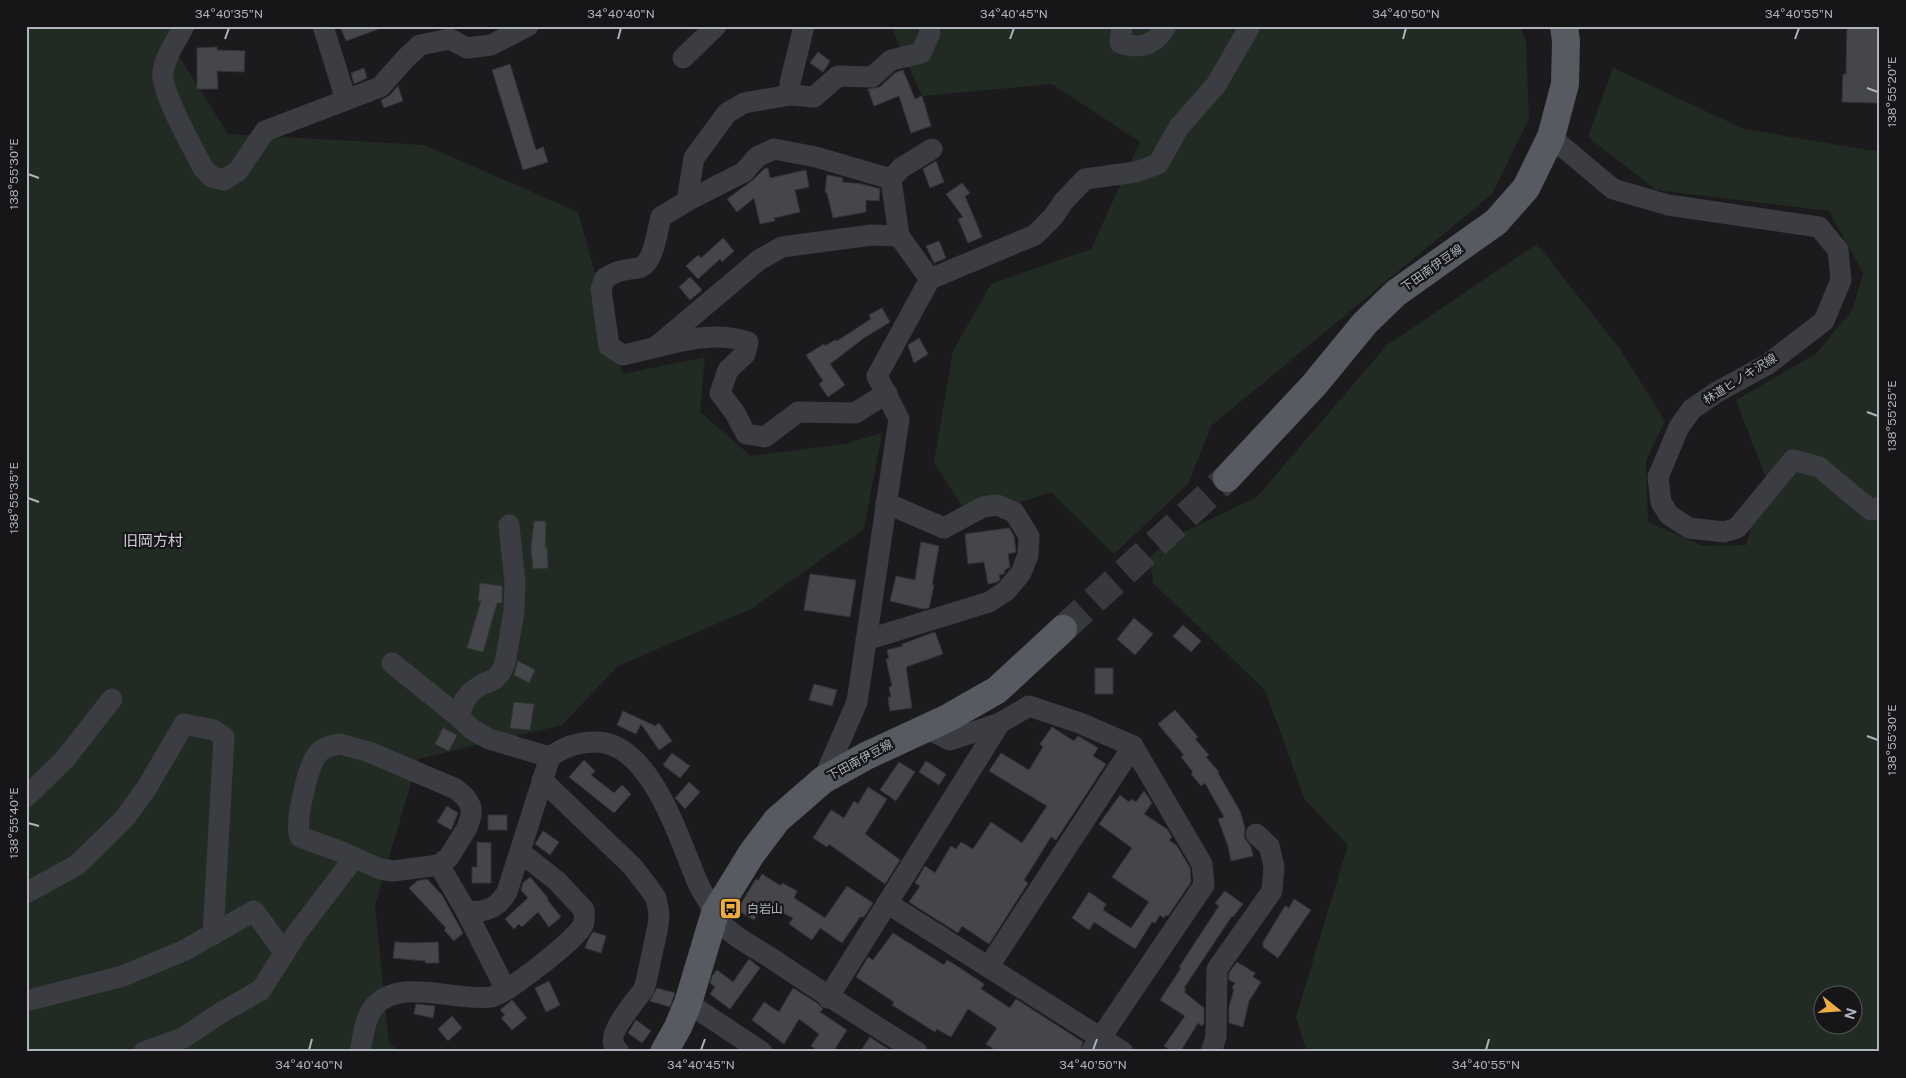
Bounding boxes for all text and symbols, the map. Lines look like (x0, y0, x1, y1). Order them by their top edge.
text: 34°40'35"N (195, 7, 263, 21)
text: 34°40'40"N (587, 7, 655, 21)
text: 34°40'45"N (980, 7, 1048, 21)
text: 34°40'50"N (1372, 7, 1440, 21)
text: 34°40'55"N (1765, 7, 1833, 21)
text: 138°55'20"E (1885, 56, 1899, 128)
text: 138°55'30"E (7, 138, 21, 210)
street label: 下田南伊豆線 (1398, 242, 1466, 294)
street label: 林道ヒノキ沢線 (1701, 351, 1779, 407)
text: 138°55'25"E (1885, 380, 1899, 452)
text: 138°55'35"E (7, 462, 21, 534)
district label: 旧岡方村 (123, 532, 183, 549)
text: 138°55'30"E (1885, 704, 1899, 776)
street label: 下田南伊豆線 (825, 737, 895, 783)
text: 138°55'40"E (7, 787, 21, 859)
bus stop icon: 白岩山 (719, 897, 743, 921)
place label: 白岩山 (747, 902, 783, 916)
north arrow (1814, 986, 1864, 1036)
text: N (1841, 1006, 1860, 1021)
text: 34°40'40"N (275, 1058, 343, 1072)
text: 34°40'45"N (667, 1058, 735, 1072)
text: 34°40'50"N (1059, 1058, 1127, 1072)
text: 34°40'55"N (1452, 1058, 1520, 1072)

